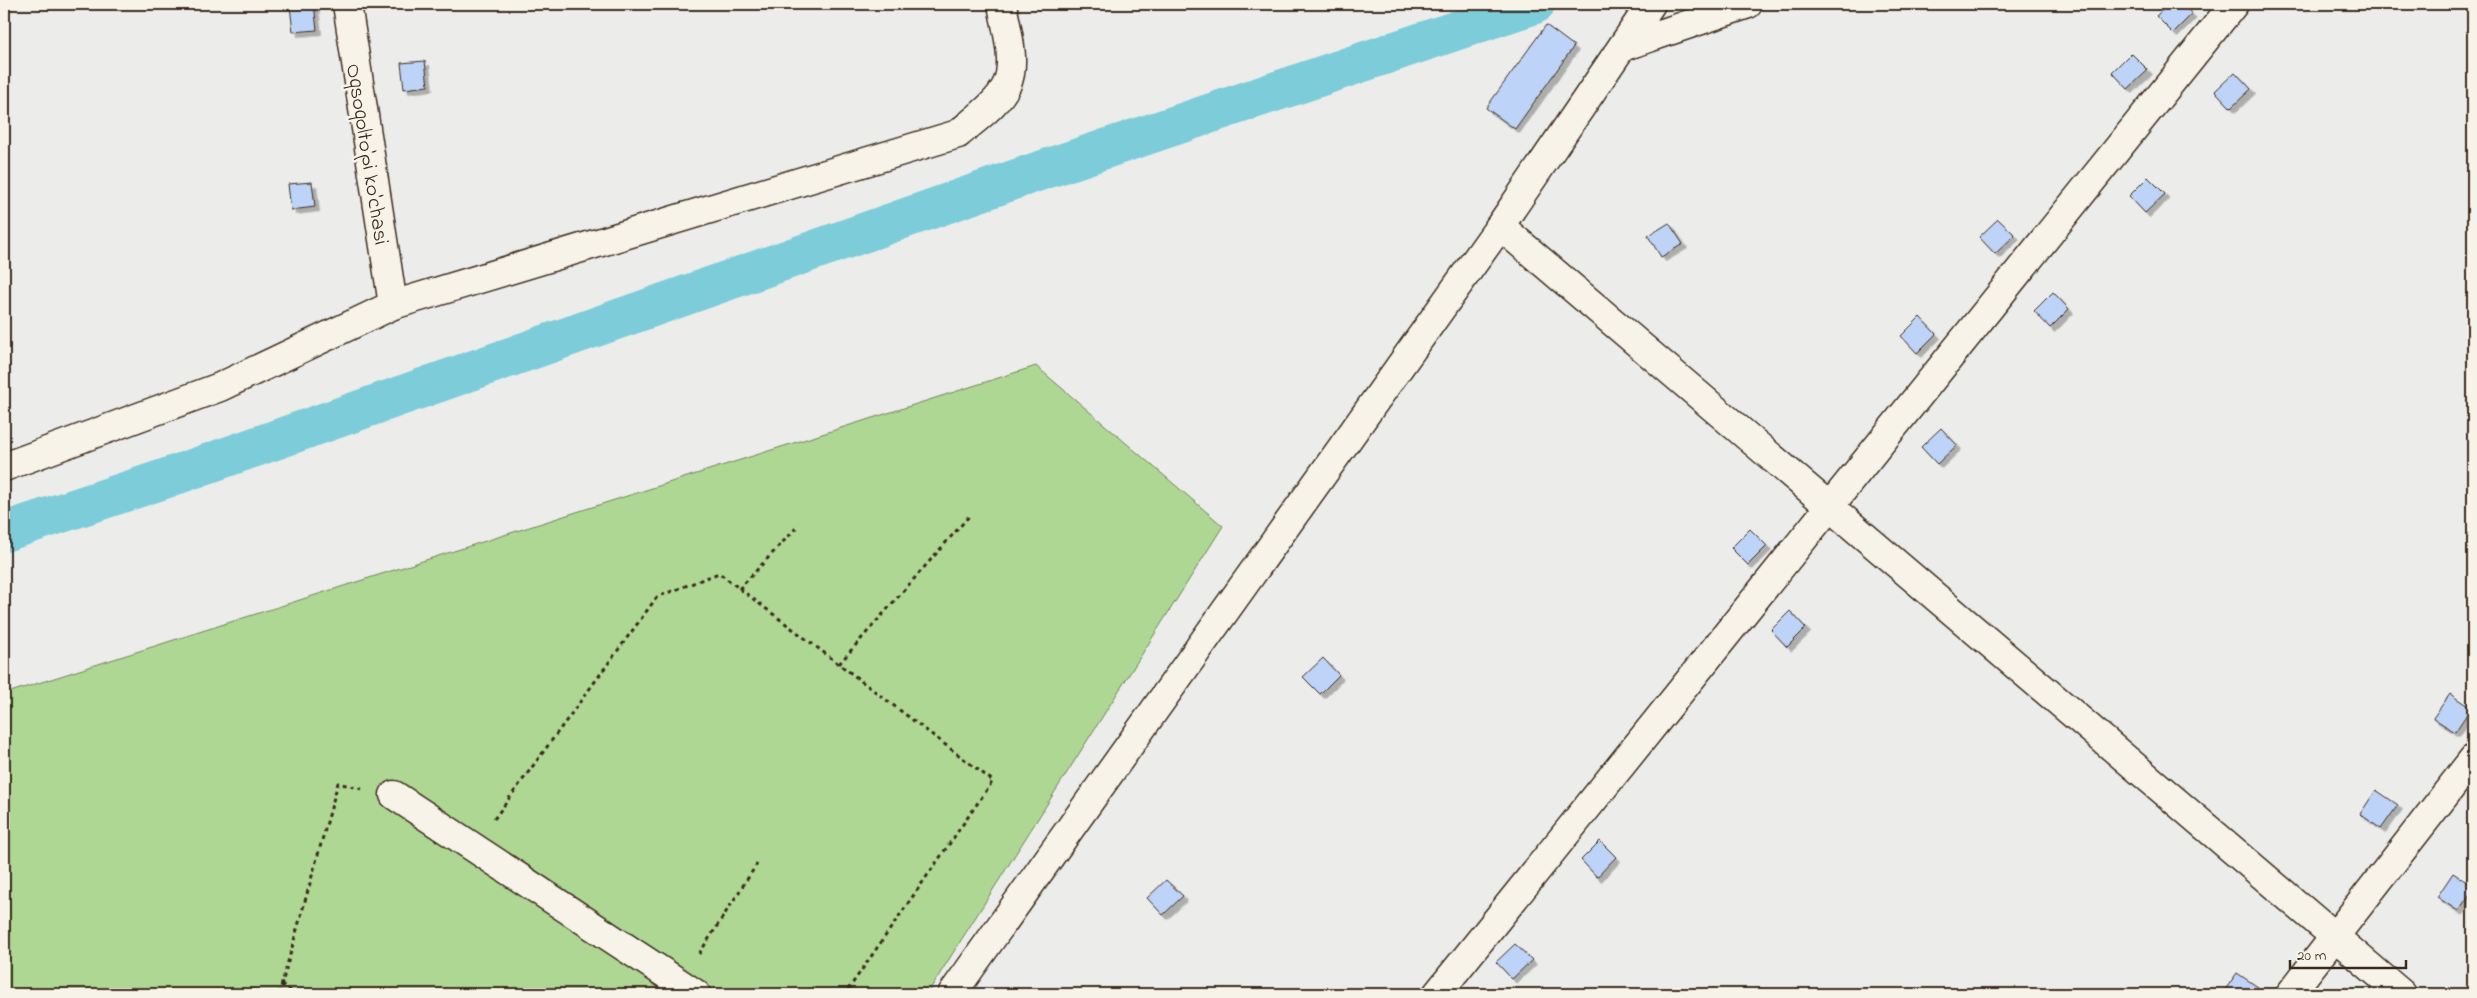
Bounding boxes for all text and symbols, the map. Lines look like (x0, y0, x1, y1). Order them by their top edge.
street label: Oqsoqolto'pi ko'chasi (336, 62, 396, 247)
scale bar (2290, 938, 2406, 970)
text: 20 m (2297, 945, 2327, 967)

